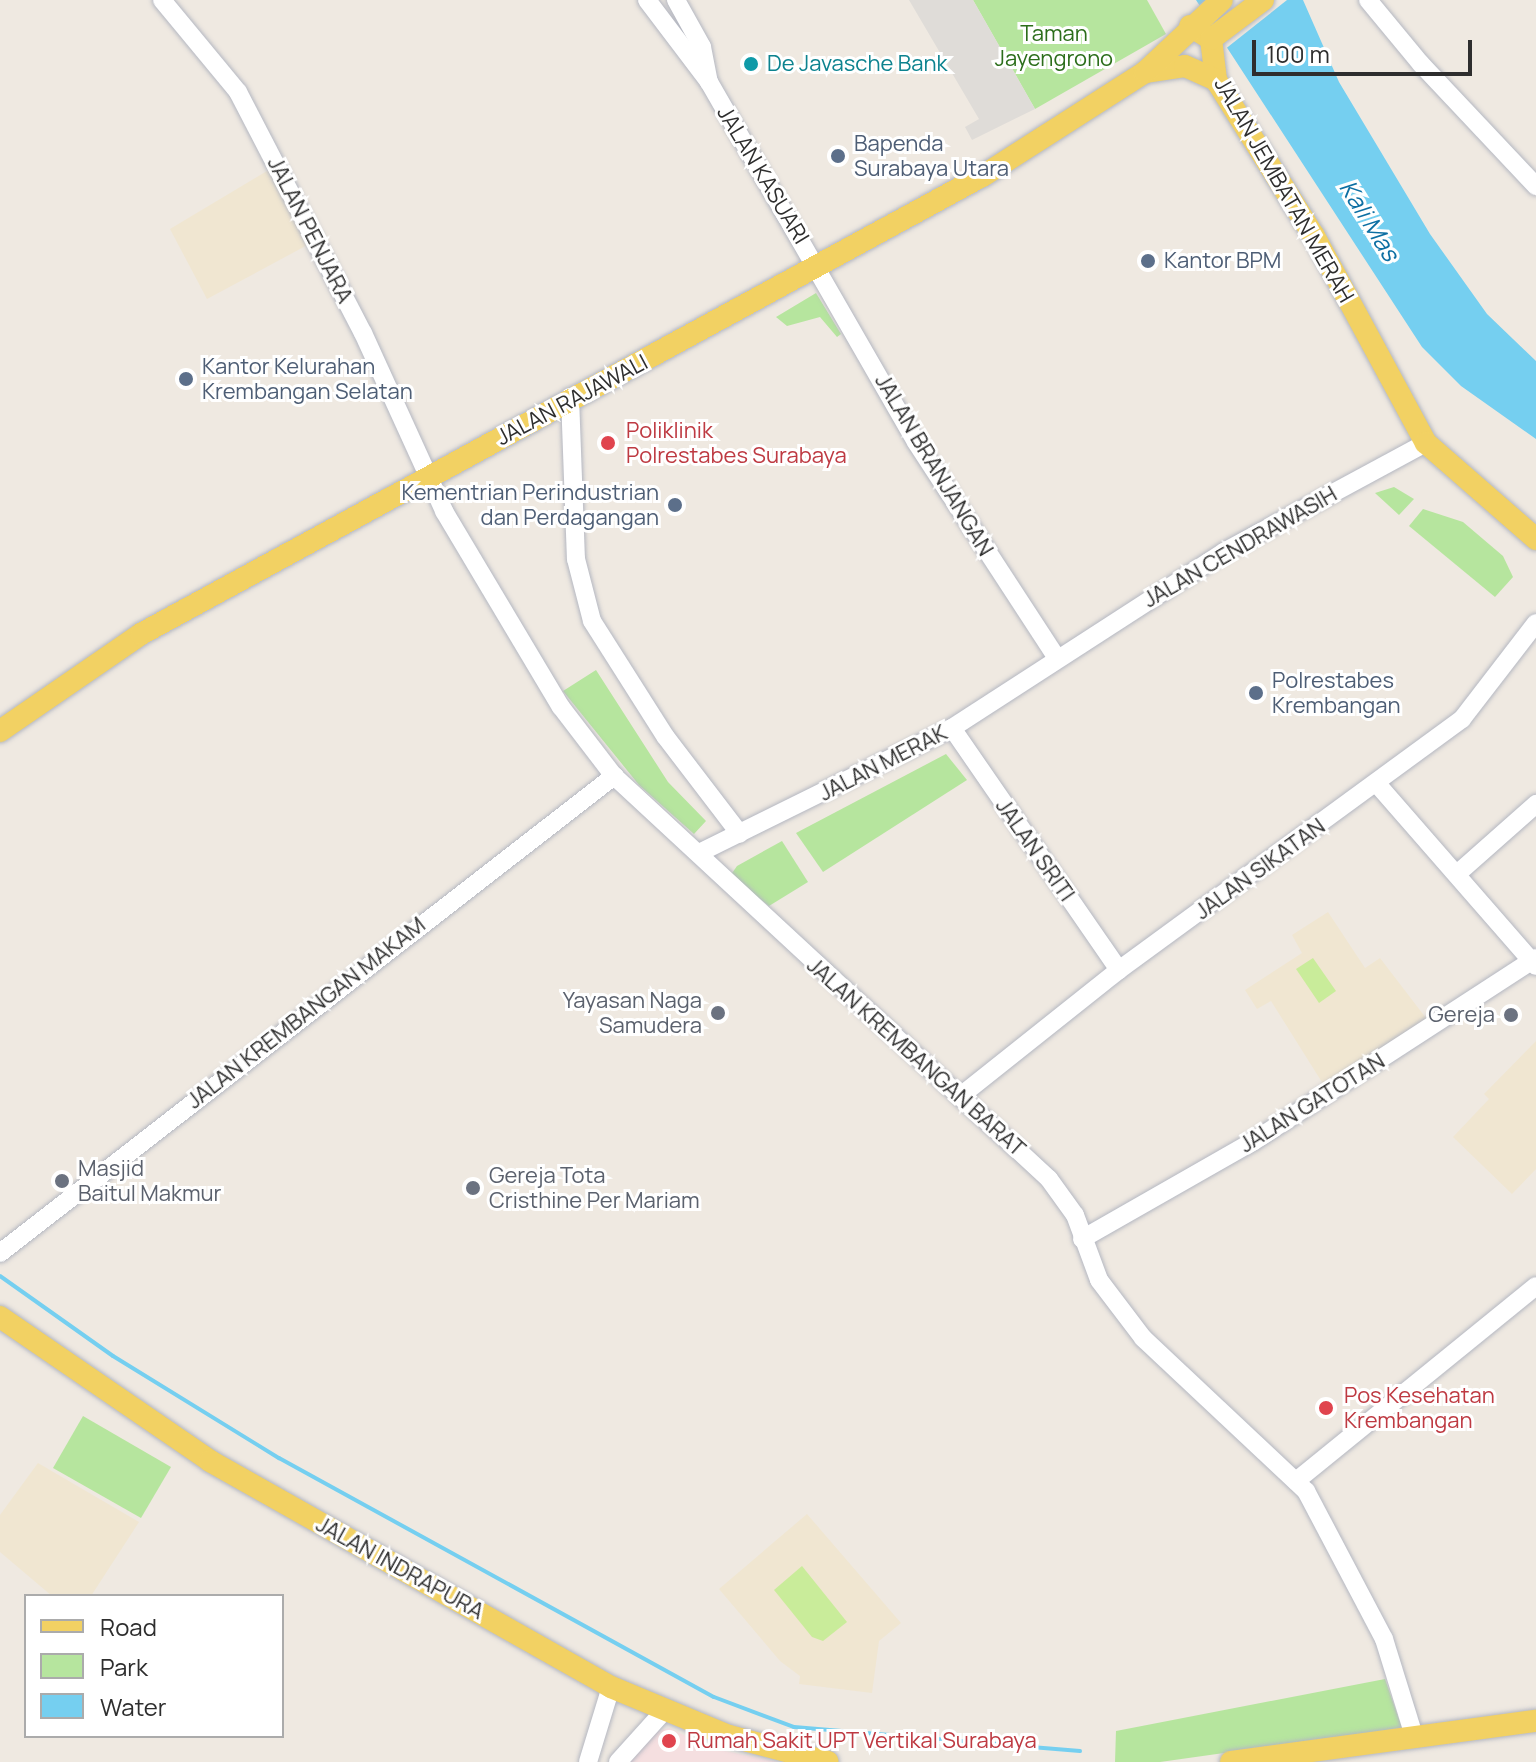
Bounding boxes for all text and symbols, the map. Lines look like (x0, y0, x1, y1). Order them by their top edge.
park label: Taman Jayengrono (995, 20, 1113, 72)
scale bar (1256, 24, 1476, 74)
text: 100 m (1266, 37, 1330, 70)
place label: De Javasche Bank (767, 51, 947, 77)
marker: De Javasche Bank (742, 55, 760, 73)
street label: JALAN JEMBATAN MERAH (1209, 73, 1359, 307)
street label: JALAN KASUARI (711, 101, 815, 249)
place label: Bapenda Surabaya Utara (854, 130, 1009, 182)
marker: Bapenda Surabaya Utara (829, 147, 847, 165)
street label: JALAN PENJARA (262, 152, 358, 308)
water label: Kali Mas (1334, 174, 1406, 266)
place label: Kantor BPM (1164, 248, 1281, 274)
marker: Kantor BPM (1139, 252, 1157, 270)
street label: JALAN RAJAWALI (492, 349, 652, 451)
place label: Kantor Kelurahan Krembangan Selatan (202, 353, 413, 404)
street label: JALAN BRANJANGAN (869, 369, 999, 561)
marker: Kantor Kelurahan Krembangan Selatan (177, 370, 195, 388)
place label: Poliklinik Polrestabes Surabaya (626, 417, 847, 468)
marker: Poliklinik Polrestabes Surabaya (597, 432, 619, 454)
place label: Kementrian Perindustrian dan Perdagangan (402, 479, 659, 530)
street label: JALAN CENDRAWASIH (1139, 481, 1341, 613)
marker: Kementrian Perindustrian dan Perdagangan (666, 496, 684, 514)
place label: Polrestabes Krembangan (1272, 667, 1401, 718)
marker: Polrestabes Krembangan (1247, 684, 1265, 702)
street label: JALAN MERAK (815, 719, 951, 807)
street label: JALAN SRITI (990, 794, 1080, 906)
street label: JALAN SIKATAN (1190, 813, 1330, 925)
street label: JALAN KREMBANGAN MAKAM (182, 912, 430, 1114)
street label: JALAN KREMBANGAN BARAT (802, 952, 1030, 1162)
place label: Yayasan Naga Samudera (563, 987, 702, 1038)
place label: Gereja (1428, 1002, 1495, 1028)
marker: Yayasan Naga Samudera (709, 1004, 727, 1022)
marker: Gereja (1502, 1006, 1520, 1024)
street label: JALAN GATOTAN (1234, 1048, 1390, 1158)
place label: Masjid Baitul Makmur (78, 1155, 222, 1206)
place label: Gereja Tota Cristhine Per Mariam (489, 1162, 700, 1214)
marker: Masjid Baitul Makmur (53, 1172, 71, 1190)
marker: Gereja Tota Cristhine Per Mariam (464, 1179, 482, 1197)
place label: Pos Kesehatan Krembangan (1344, 1382, 1495, 1434)
marker: Pos Kesehatan Krembangan (1315, 1397, 1337, 1419)
street label: JALAN INDRAPURA (312, 1511, 488, 1625)
legend (24, 1594, 284, 1738)
text: Road (100, 1610, 157, 1643)
text: Park (100, 1650, 148, 1683)
text: Water (100, 1690, 167, 1723)
place label: Rumah Sakit UPT Vertikal Surabaya (687, 1728, 1037, 1754)
marker: Rumah Sakit UPT Vertikal Surabaya (658, 1730, 680, 1752)

